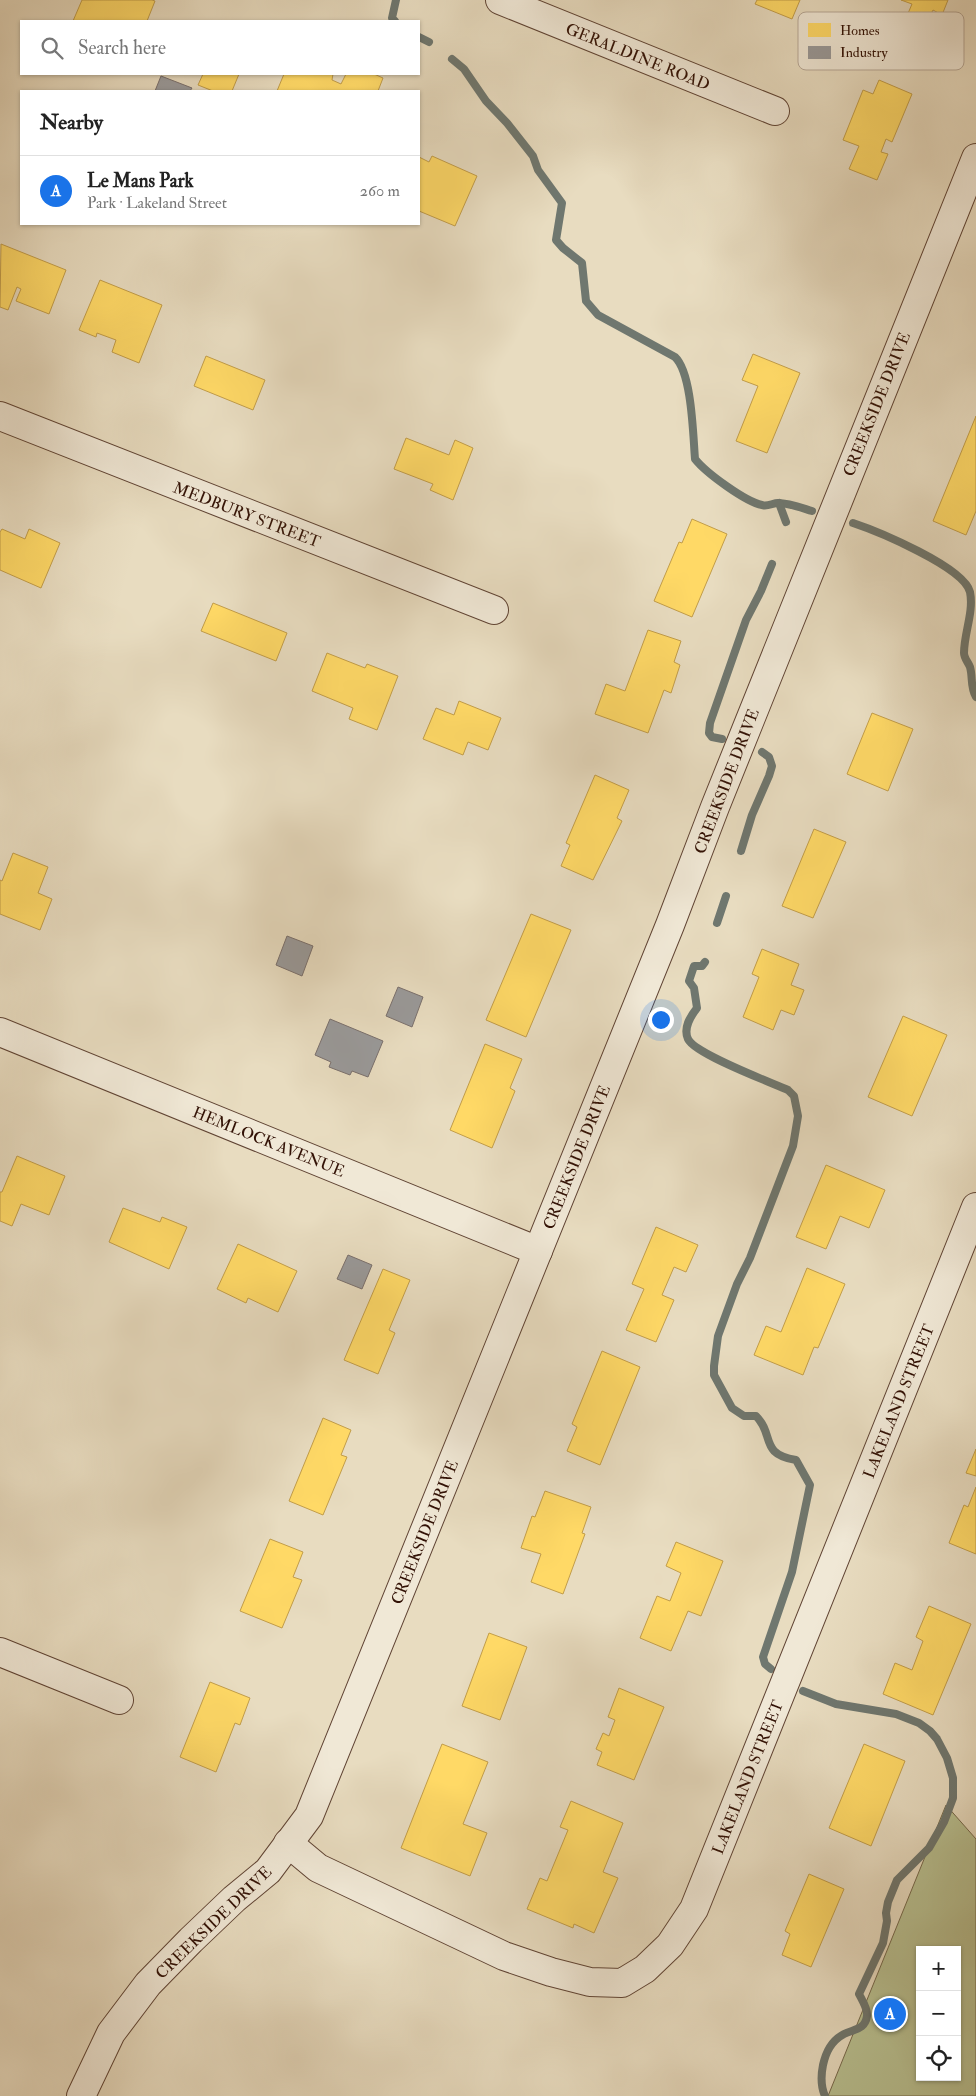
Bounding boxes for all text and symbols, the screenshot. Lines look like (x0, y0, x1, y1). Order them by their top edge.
legend (798, 12, 964, 70)
street label: GERALDINE ROAD (563, 19, 713, 95)
search box (20, 20, 420, 75)
text: Homes (840, 22, 880, 39)
icon: search (38, 34, 66, 62)
text: Search here (78, 36, 166, 60)
text: Industry (840, 44, 889, 62)
text: Nearby (40, 109, 103, 136)
text: Le Mans Park (87, 169, 194, 193)
text: A (51, 181, 61, 201)
text: 260 m (360, 181, 400, 201)
text: Park · Lakeland Street (87, 193, 227, 213)
street label: CREEKSIDE DRIVE (839, 329, 915, 479)
street label: MEDBURY STREET (170, 478, 323, 552)
street label: CREEKSIDE DRIVE (690, 706, 764, 857)
your location (648, 1007, 674, 1033)
street label: CREEKSIDE DRIVE (539, 1082, 615, 1232)
street label: HEMLOCK AVENUE (190, 1102, 348, 1182)
street label: LAKELAND STREET (859, 1321, 939, 1481)
street label: CREEKSIDE DRIVE (387, 1457, 463, 1607)
street label: LAKELAND STREET (708, 1697, 788, 1857)
street label: CREEKSIDE DRIVE (151, 1862, 276, 1983)
map controls (916, 1946, 961, 2081)
button: + (916, 1946, 961, 1991)
button: − (916, 1991, 961, 2036)
pin: A (874, 1995, 906, 2033)
button: locate (916, 2036, 961, 2081)

